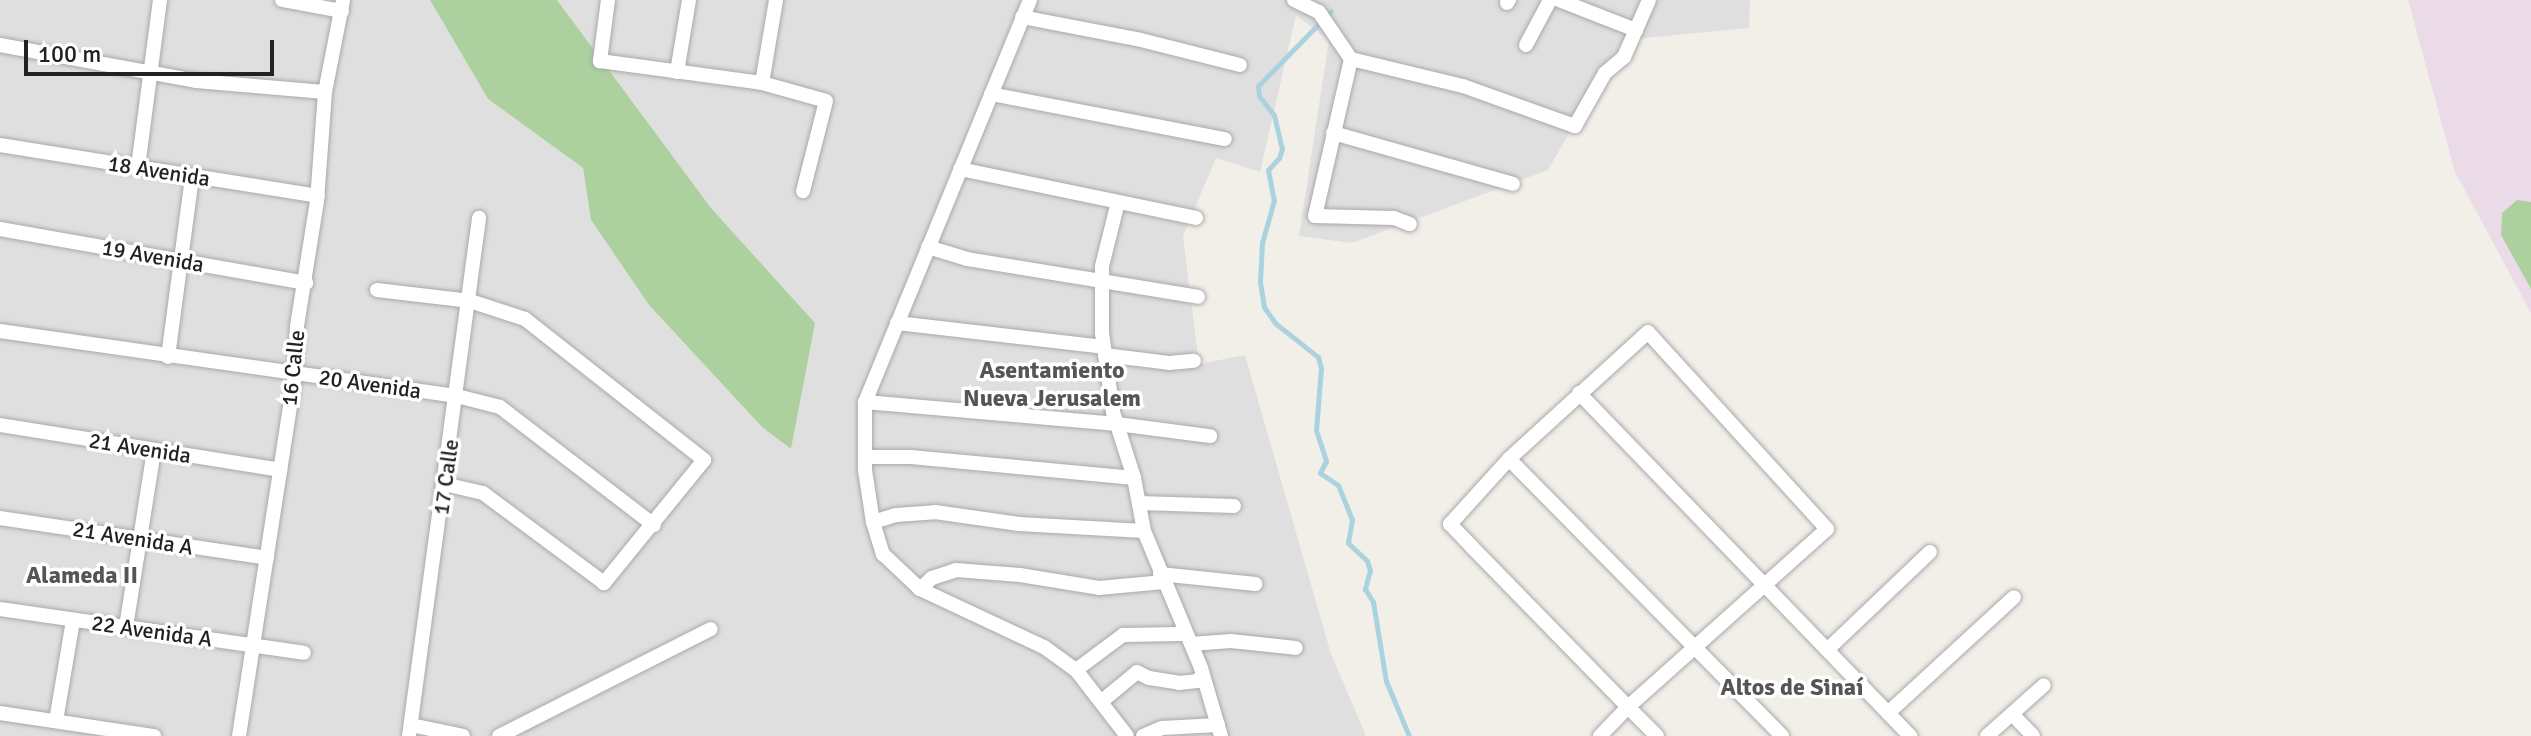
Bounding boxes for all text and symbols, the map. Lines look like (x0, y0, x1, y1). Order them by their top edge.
scale bar (28, 24, 278, 74)
text: 100 m (38, 39, 101, 69)
street label: 18 Avenida (106, 150, 212, 192)
street label: 19 Avenida (100, 234, 206, 278)
street label: 16 Calle (276, 329, 310, 407)
district label: Asentamiento Nueva Jerusalem (963, 357, 1141, 413)
street label: 20 Avenida (317, 364, 423, 404)
street label: 21 Avenida (87, 427, 193, 469)
street label: 17 Calle (428, 437, 464, 517)
street label: 21 Avenida A (71, 515, 195, 561)
district label: Alameda II (26, 562, 138, 590)
street label: 22 Avenida A (90, 609, 214, 653)
district label: Altos de Sinaí (1721, 674, 1863, 702)

